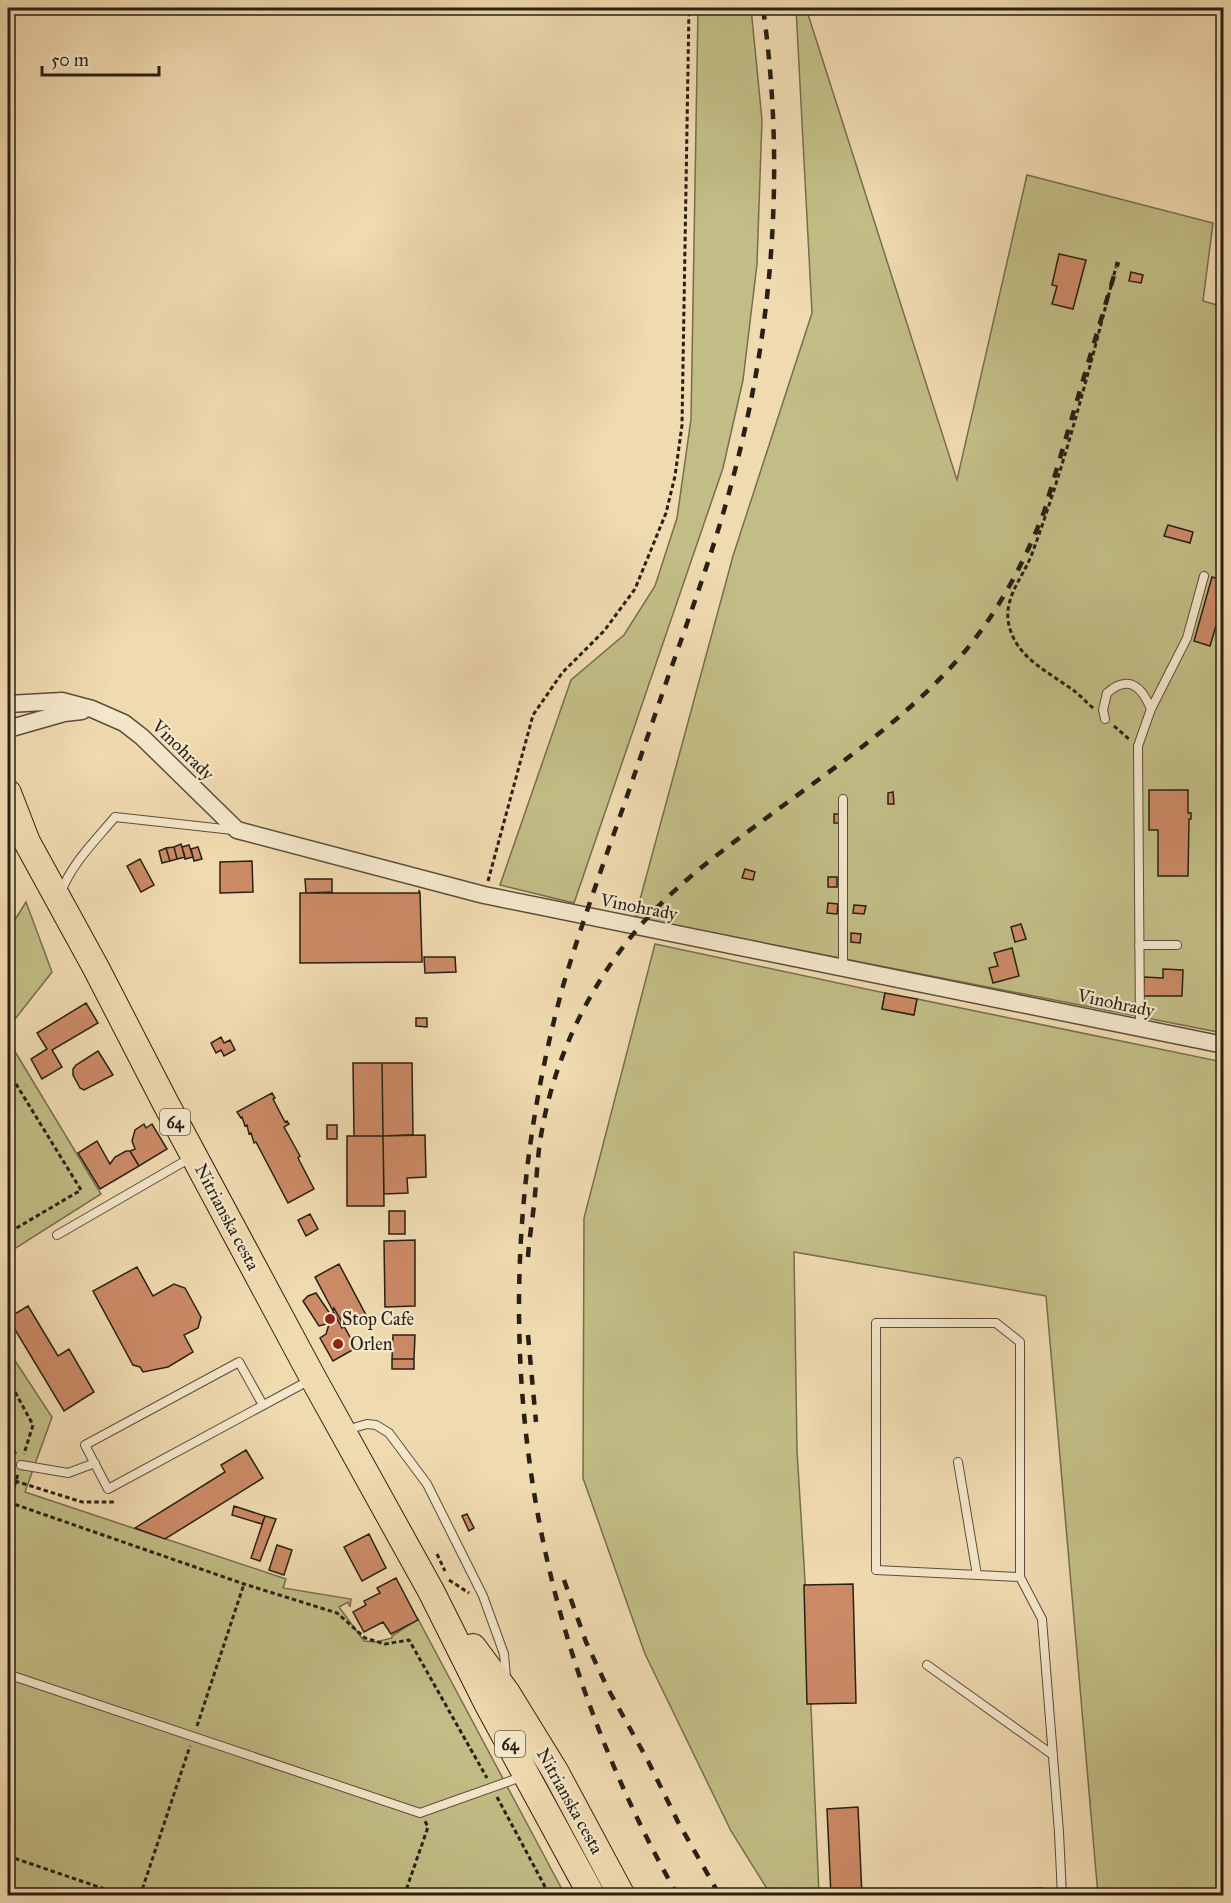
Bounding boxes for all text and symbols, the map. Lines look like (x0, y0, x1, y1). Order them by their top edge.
scale bar (42, 39, 159, 77)
text: 50 m (51, 49, 89, 71)
street label: Vinohrady (147, 714, 219, 785)
street label: Vinohrady (598, 889, 680, 925)
street label: Vinohrady (1075, 984, 1157, 1022)
road number: 64 (160, 1109, 190, 1135)
street label: Nitrianska cesta (190, 1160, 264, 1274)
place label: Stop Cafe (342, 1308, 414, 1330)
marker: Stop Cafe (323, 1312, 337, 1326)
place label: Orlen (350, 1333, 393, 1355)
marker: Orlen (331, 1337, 345, 1351)
road number: 64 (495, 1731, 525, 1757)
street label: Nitrianska cesta (532, 1744, 608, 1858)

